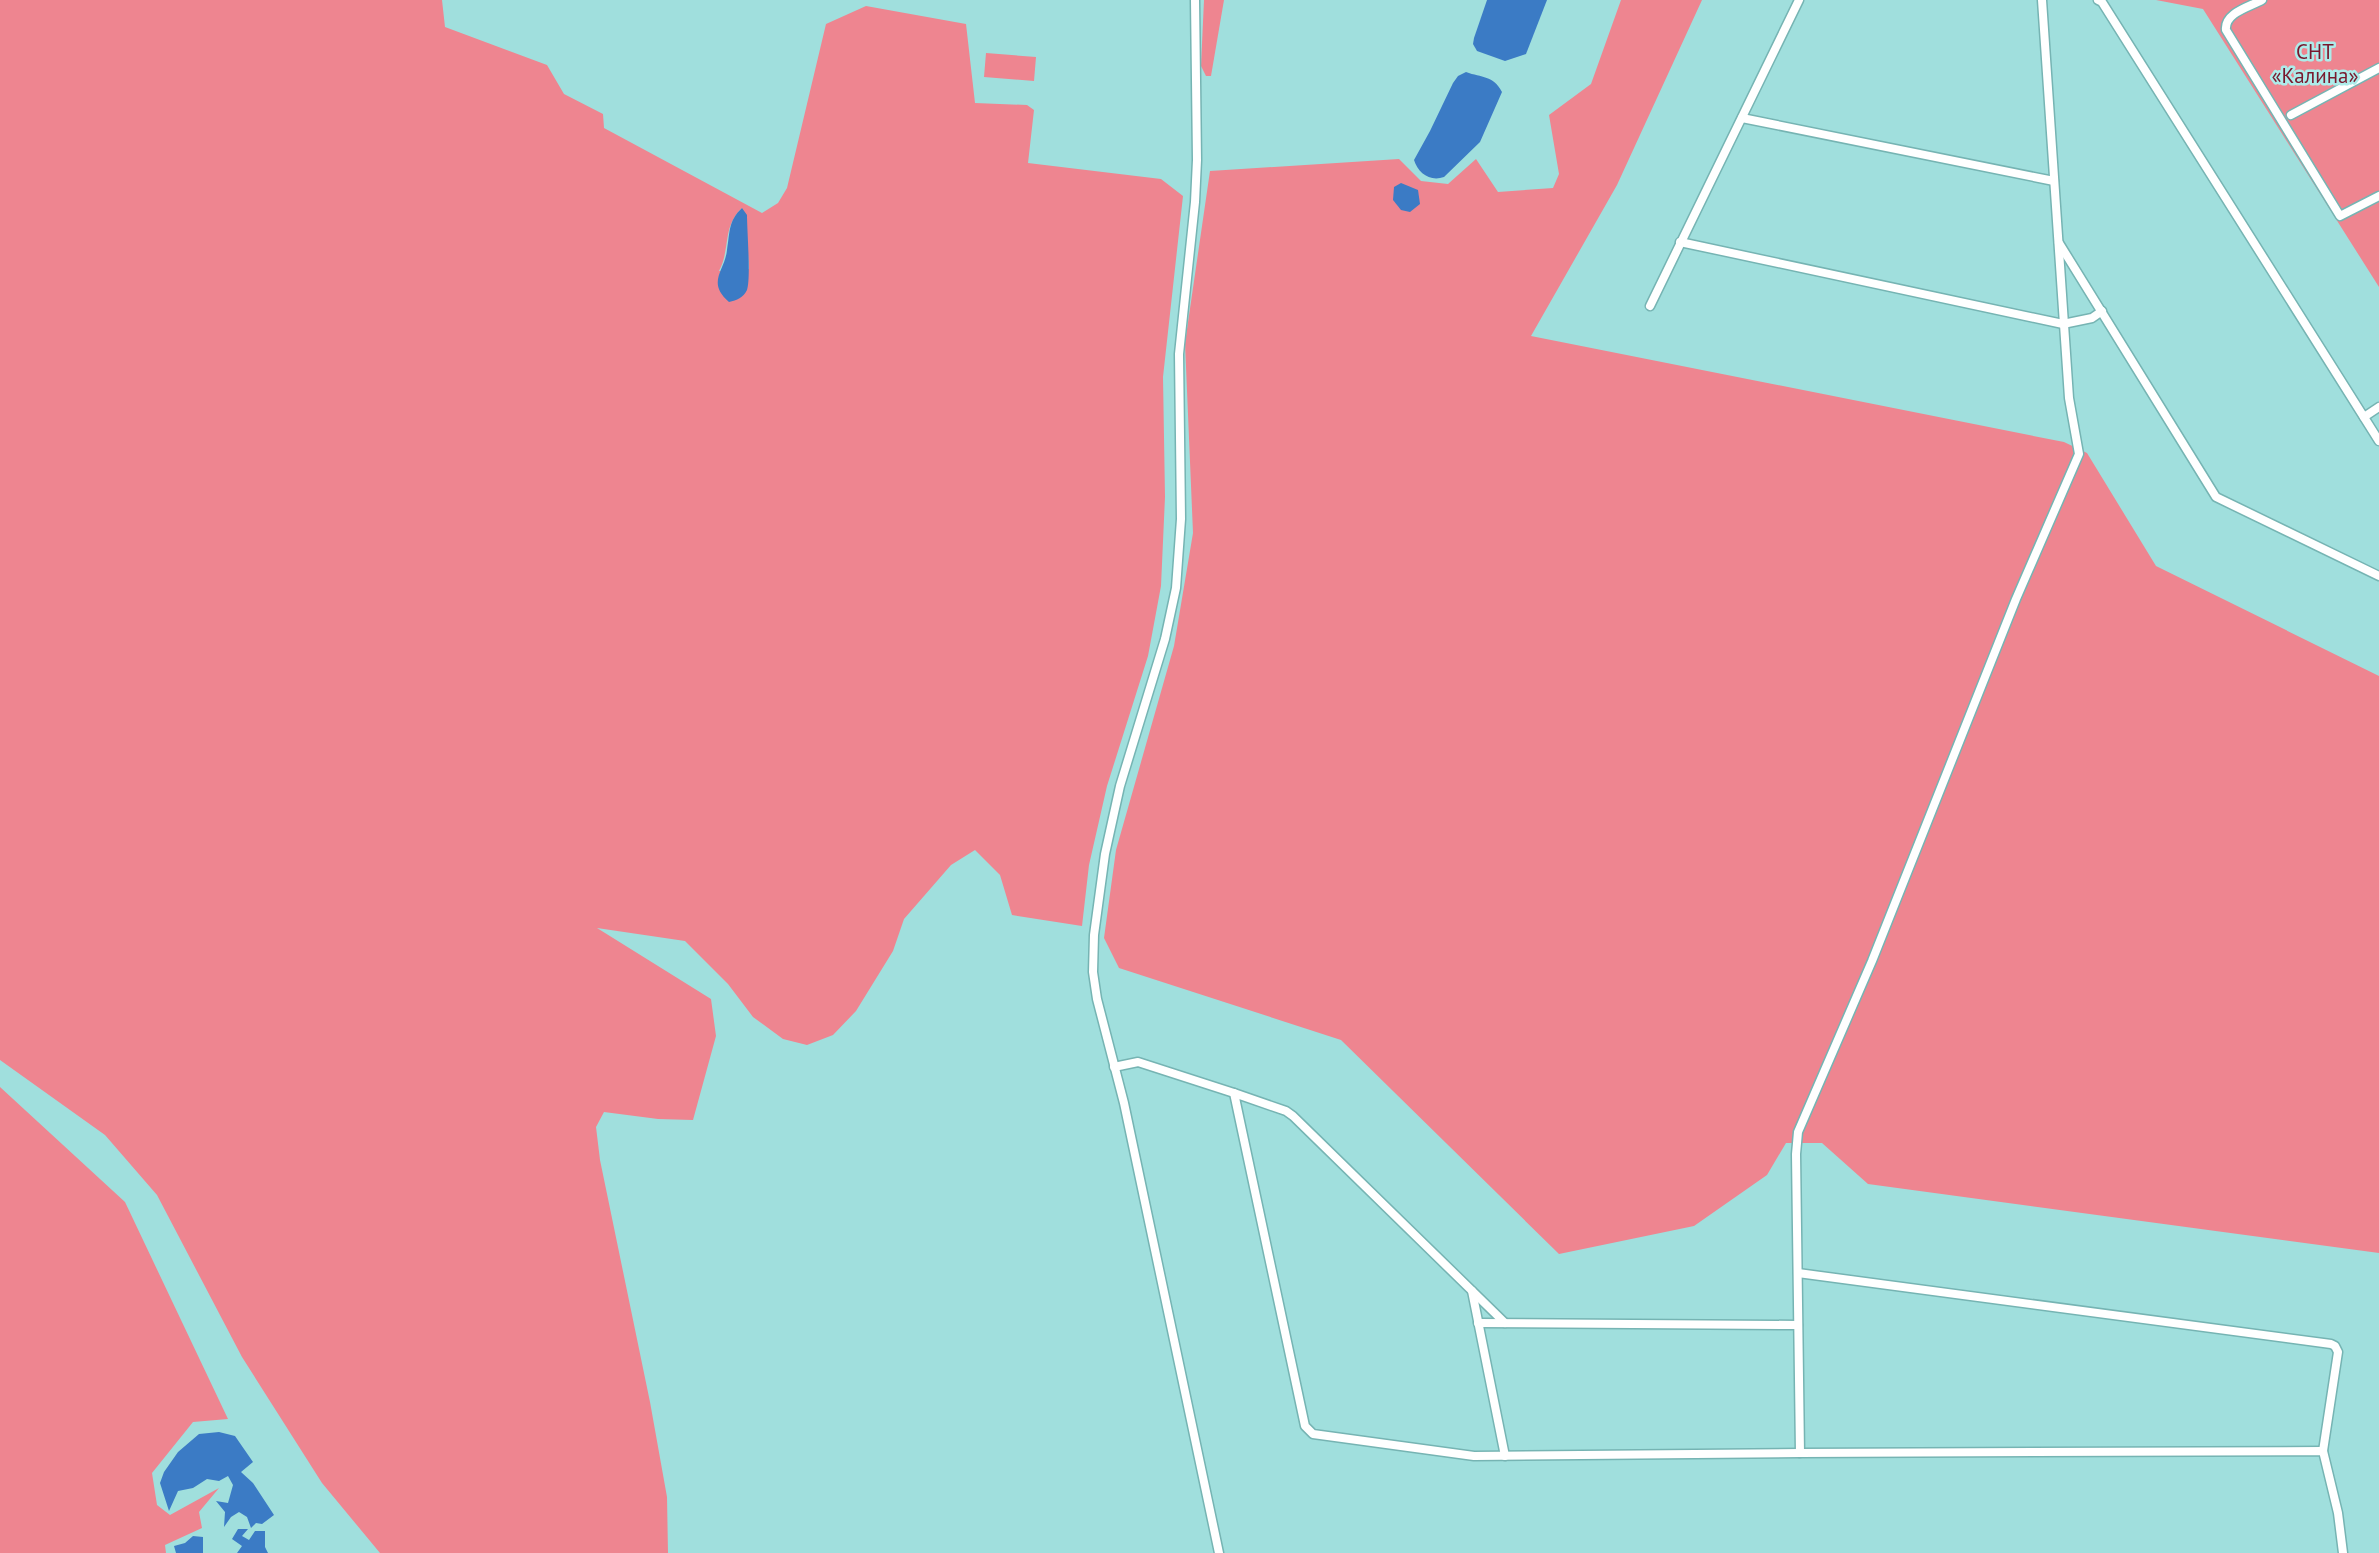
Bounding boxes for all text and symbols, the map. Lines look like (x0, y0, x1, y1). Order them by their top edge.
park label: СНТ «Калина» (2271, 38, 2359, 89)

